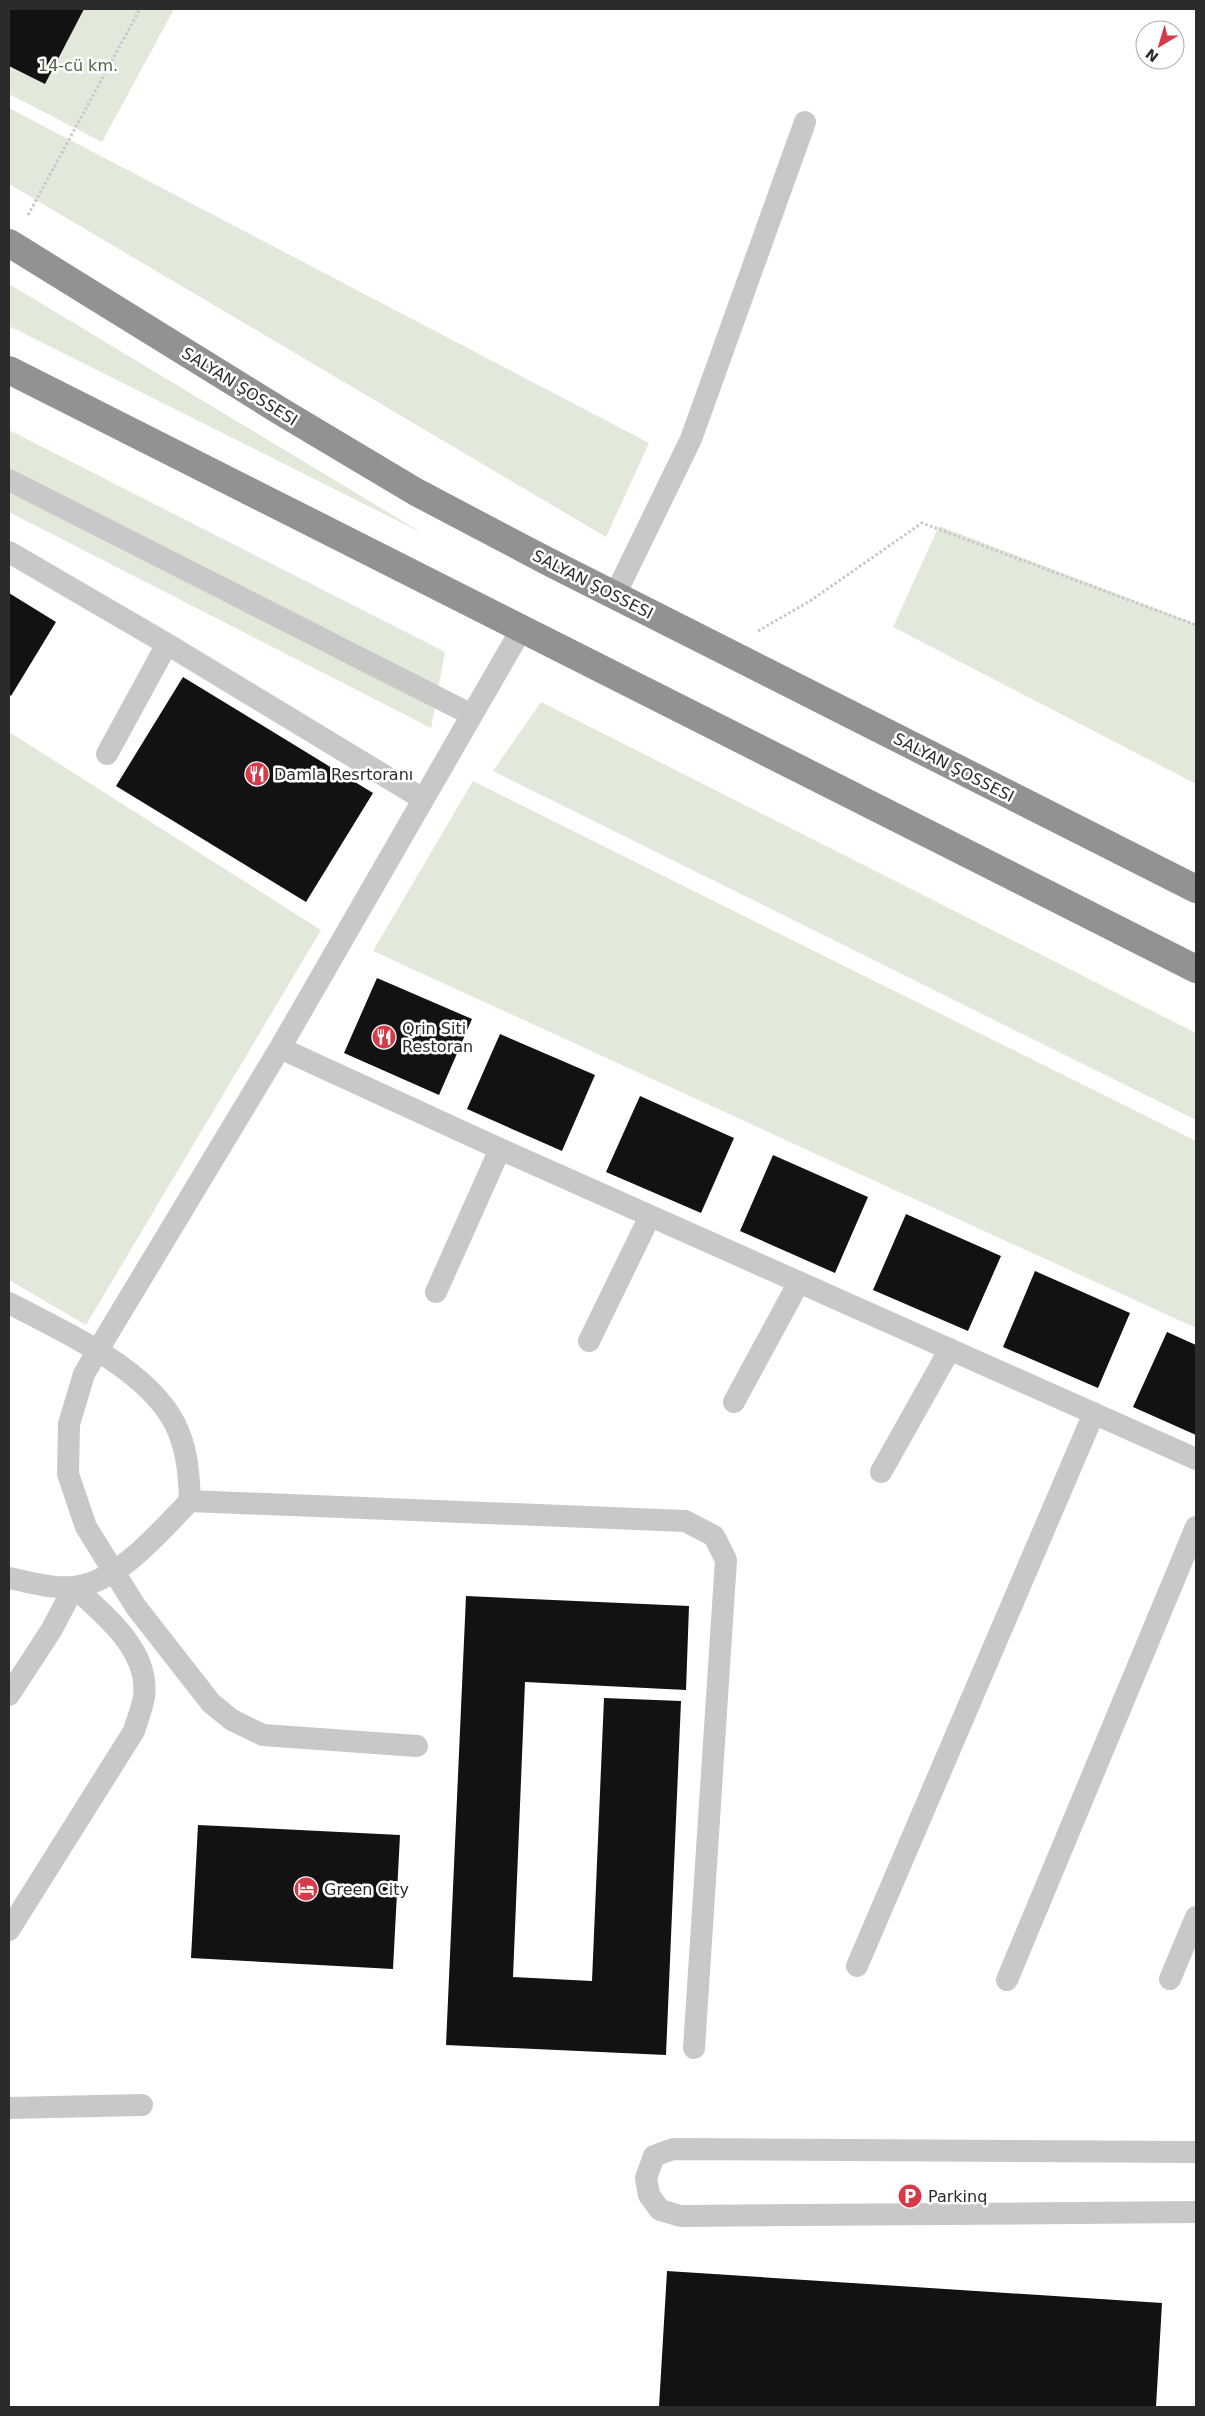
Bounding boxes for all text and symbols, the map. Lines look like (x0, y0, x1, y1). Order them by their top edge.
north arrow (1135, 20, 1185, 70)
text: N (1142, 45, 1162, 65)
park label: 14-cü km. (38, 56, 118, 75)
street label: SALYAN ŞOSSESI (178, 343, 301, 430)
street label: SALYAN ŞOSSESI (529, 546, 656, 623)
street label: SALYAN ŞOSSESI (890, 729, 1017, 806)
restaurant icon: Damla Resrtoranı (244, 761, 270, 787)
place label: Damla Resrtoranı (274, 765, 413, 784)
place label: Qrin Siti Restoran (402, 1019, 473, 1056)
restaurant icon: Qrin Siti Restoran (371, 1024, 397, 1050)
hotel icon: Green City (293, 1876, 319, 1902)
place label: Green City (324, 1880, 409, 1899)
parking icon: Parkinq (897, 2183, 923, 2209)
place label: Parkinq (928, 2187, 987, 2206)

